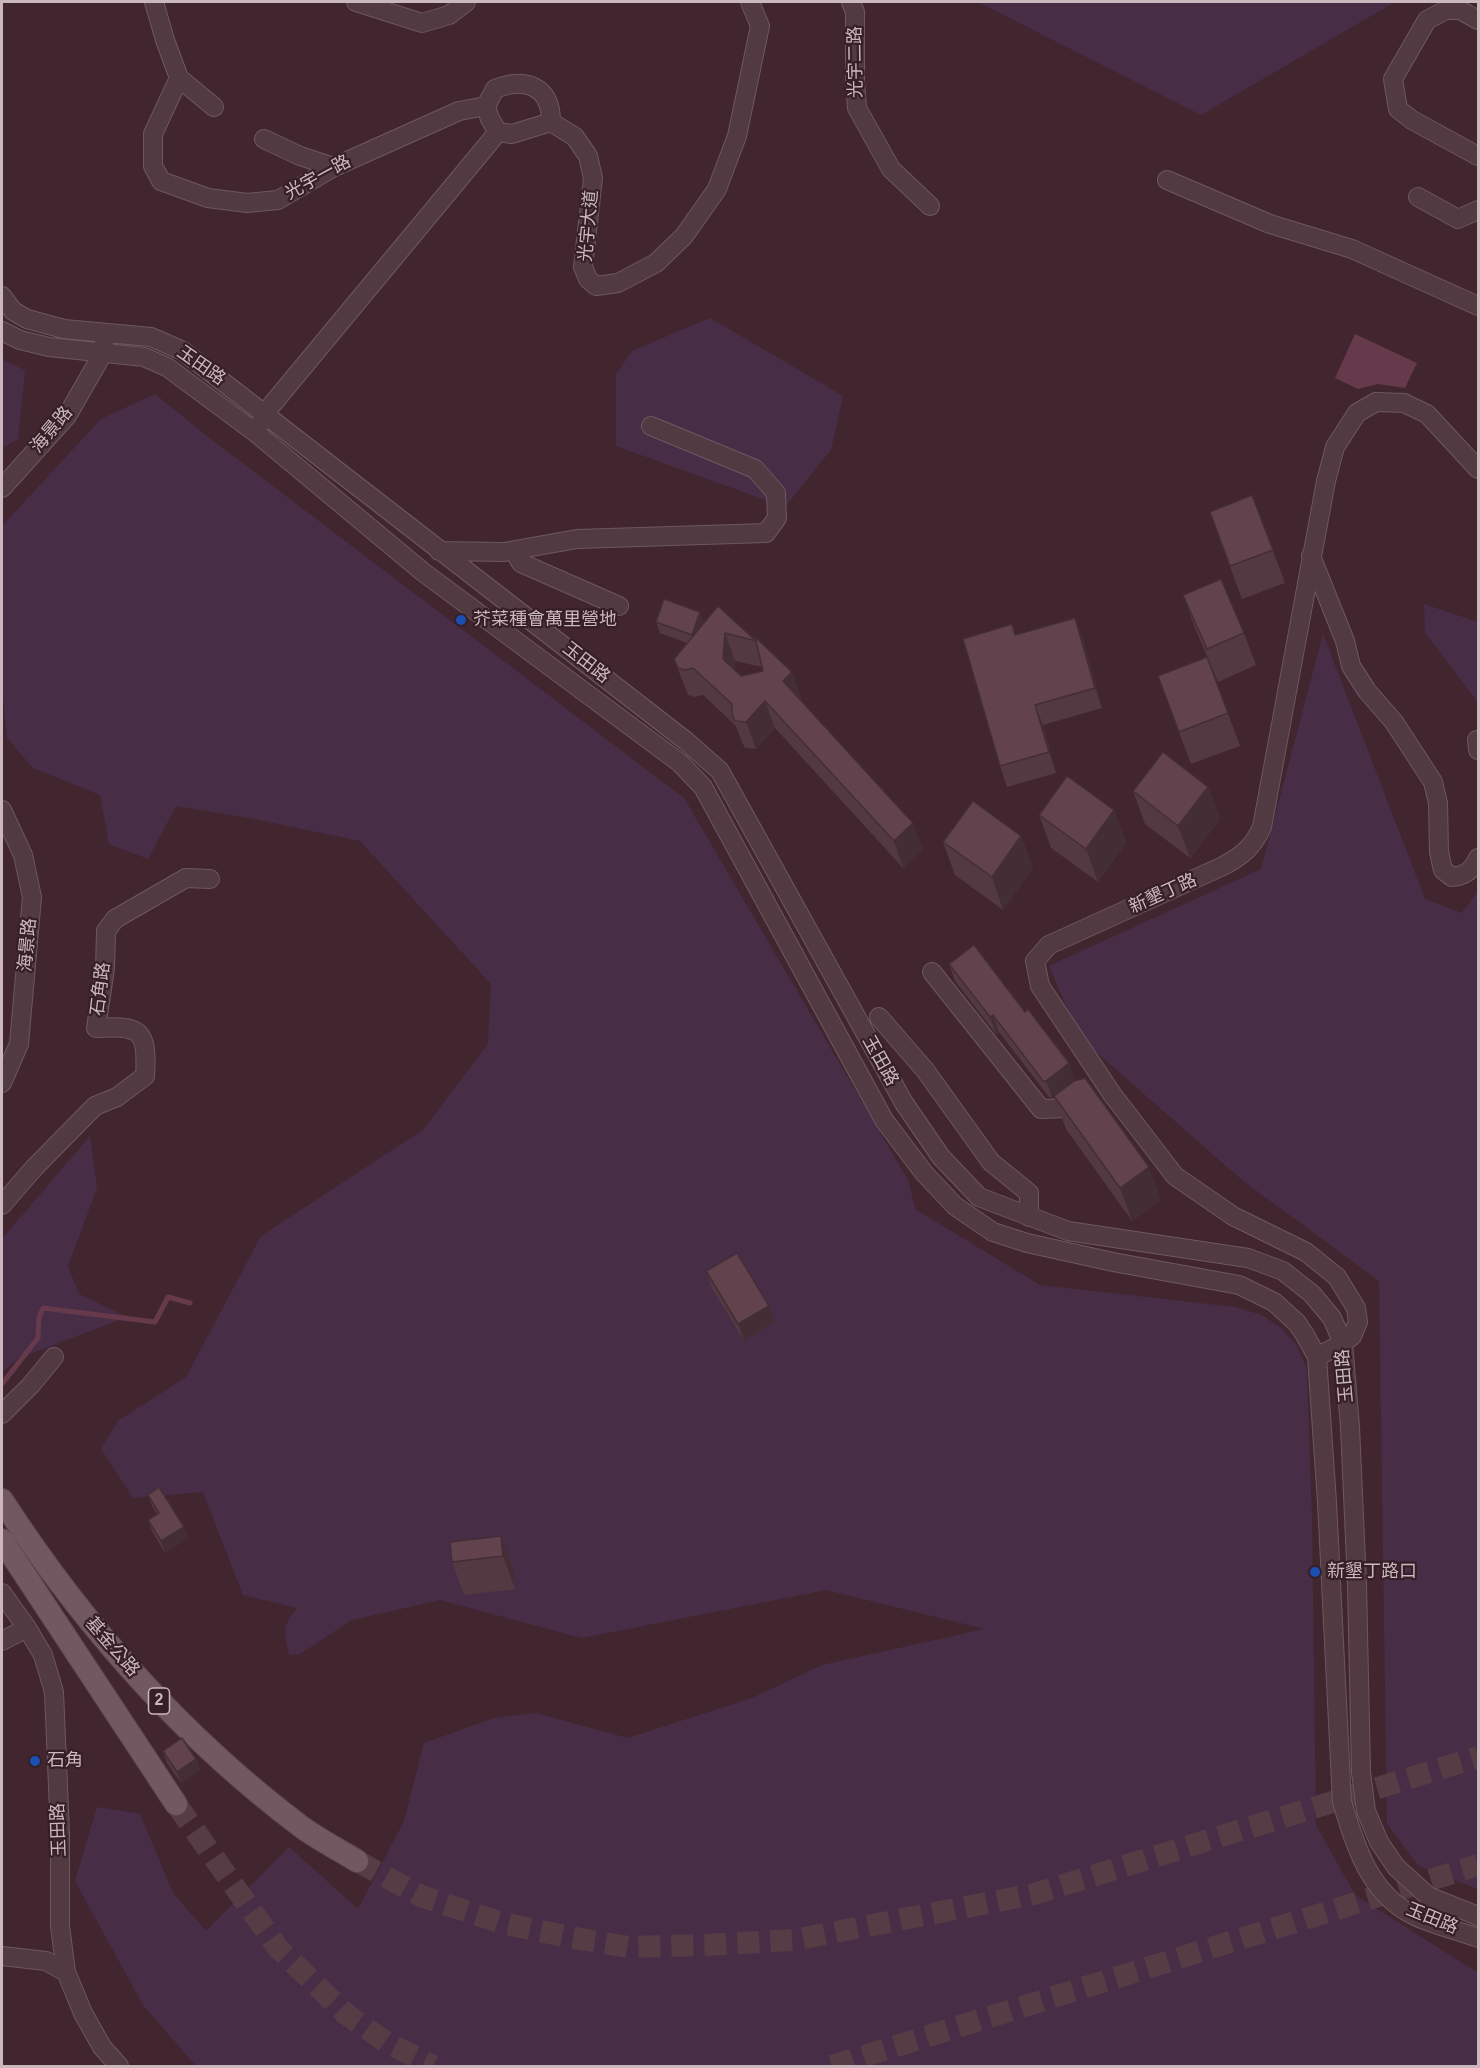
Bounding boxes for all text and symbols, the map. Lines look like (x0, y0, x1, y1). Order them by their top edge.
street label: 光宇二路 (845, 26, 867, 98)
street label: 光宇一路 (281, 151, 355, 205)
street label: 光宇大道 (575, 189, 603, 263)
street label: 玉田路 (173, 342, 229, 390)
street label: 海景路 (26, 402, 78, 458)
place label: 芥菜種會萬里營地 (473, 609, 617, 631)
marker: 芥菜種會萬里營地 (454, 613, 468, 627)
street label: 玉田路 (558, 638, 614, 688)
street label: 新墾丁路 (1126, 869, 1200, 919)
street label: 海景路 (15, 917, 41, 973)
street label: 石角路 (87, 961, 115, 1017)
street label: 玉田路 (857, 1032, 903, 1090)
street label: 玉田路 (1332, 1348, 1358, 1404)
place label: 新墾丁路口 (1327, 1561, 1417, 1583)
marker: 新墾丁路口 (1308, 1565, 1322, 1579)
street label: 基金公路 (80, 1613, 144, 1681)
road number: 2 (148, 1688, 170, 1714)
place label: 石角 (47, 1750, 83, 1772)
marker: 石角 (28, 1754, 42, 1768)
street label: 玉田路 (47, 1803, 71, 1857)
street label: 玉田路 (1403, 1899, 1461, 1939)

